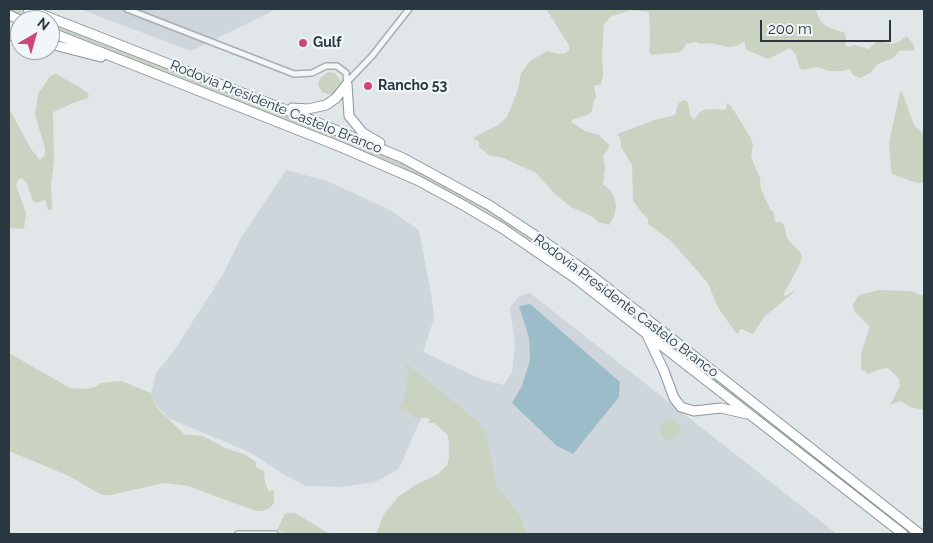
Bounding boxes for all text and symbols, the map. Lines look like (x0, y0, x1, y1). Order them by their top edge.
north arrow (10, 10, 60, 60)
scale bar (763, 10, 894, 42)
text: N (34, 14, 53, 34)
text: 200 m (768, 20, 812, 38)
place label: Gulf (313, 35, 341, 51)
marker: Gulf (297, 37, 309, 49)
street label: Rodovia Presidente Castelo Branco (168, 57, 384, 157)
place label: Rancho 53 (378, 78, 447, 94)
marker: Rancho 53 (362, 80, 374, 92)
street label: Rodovia Presidente Castelo Branco (530, 231, 722, 381)

